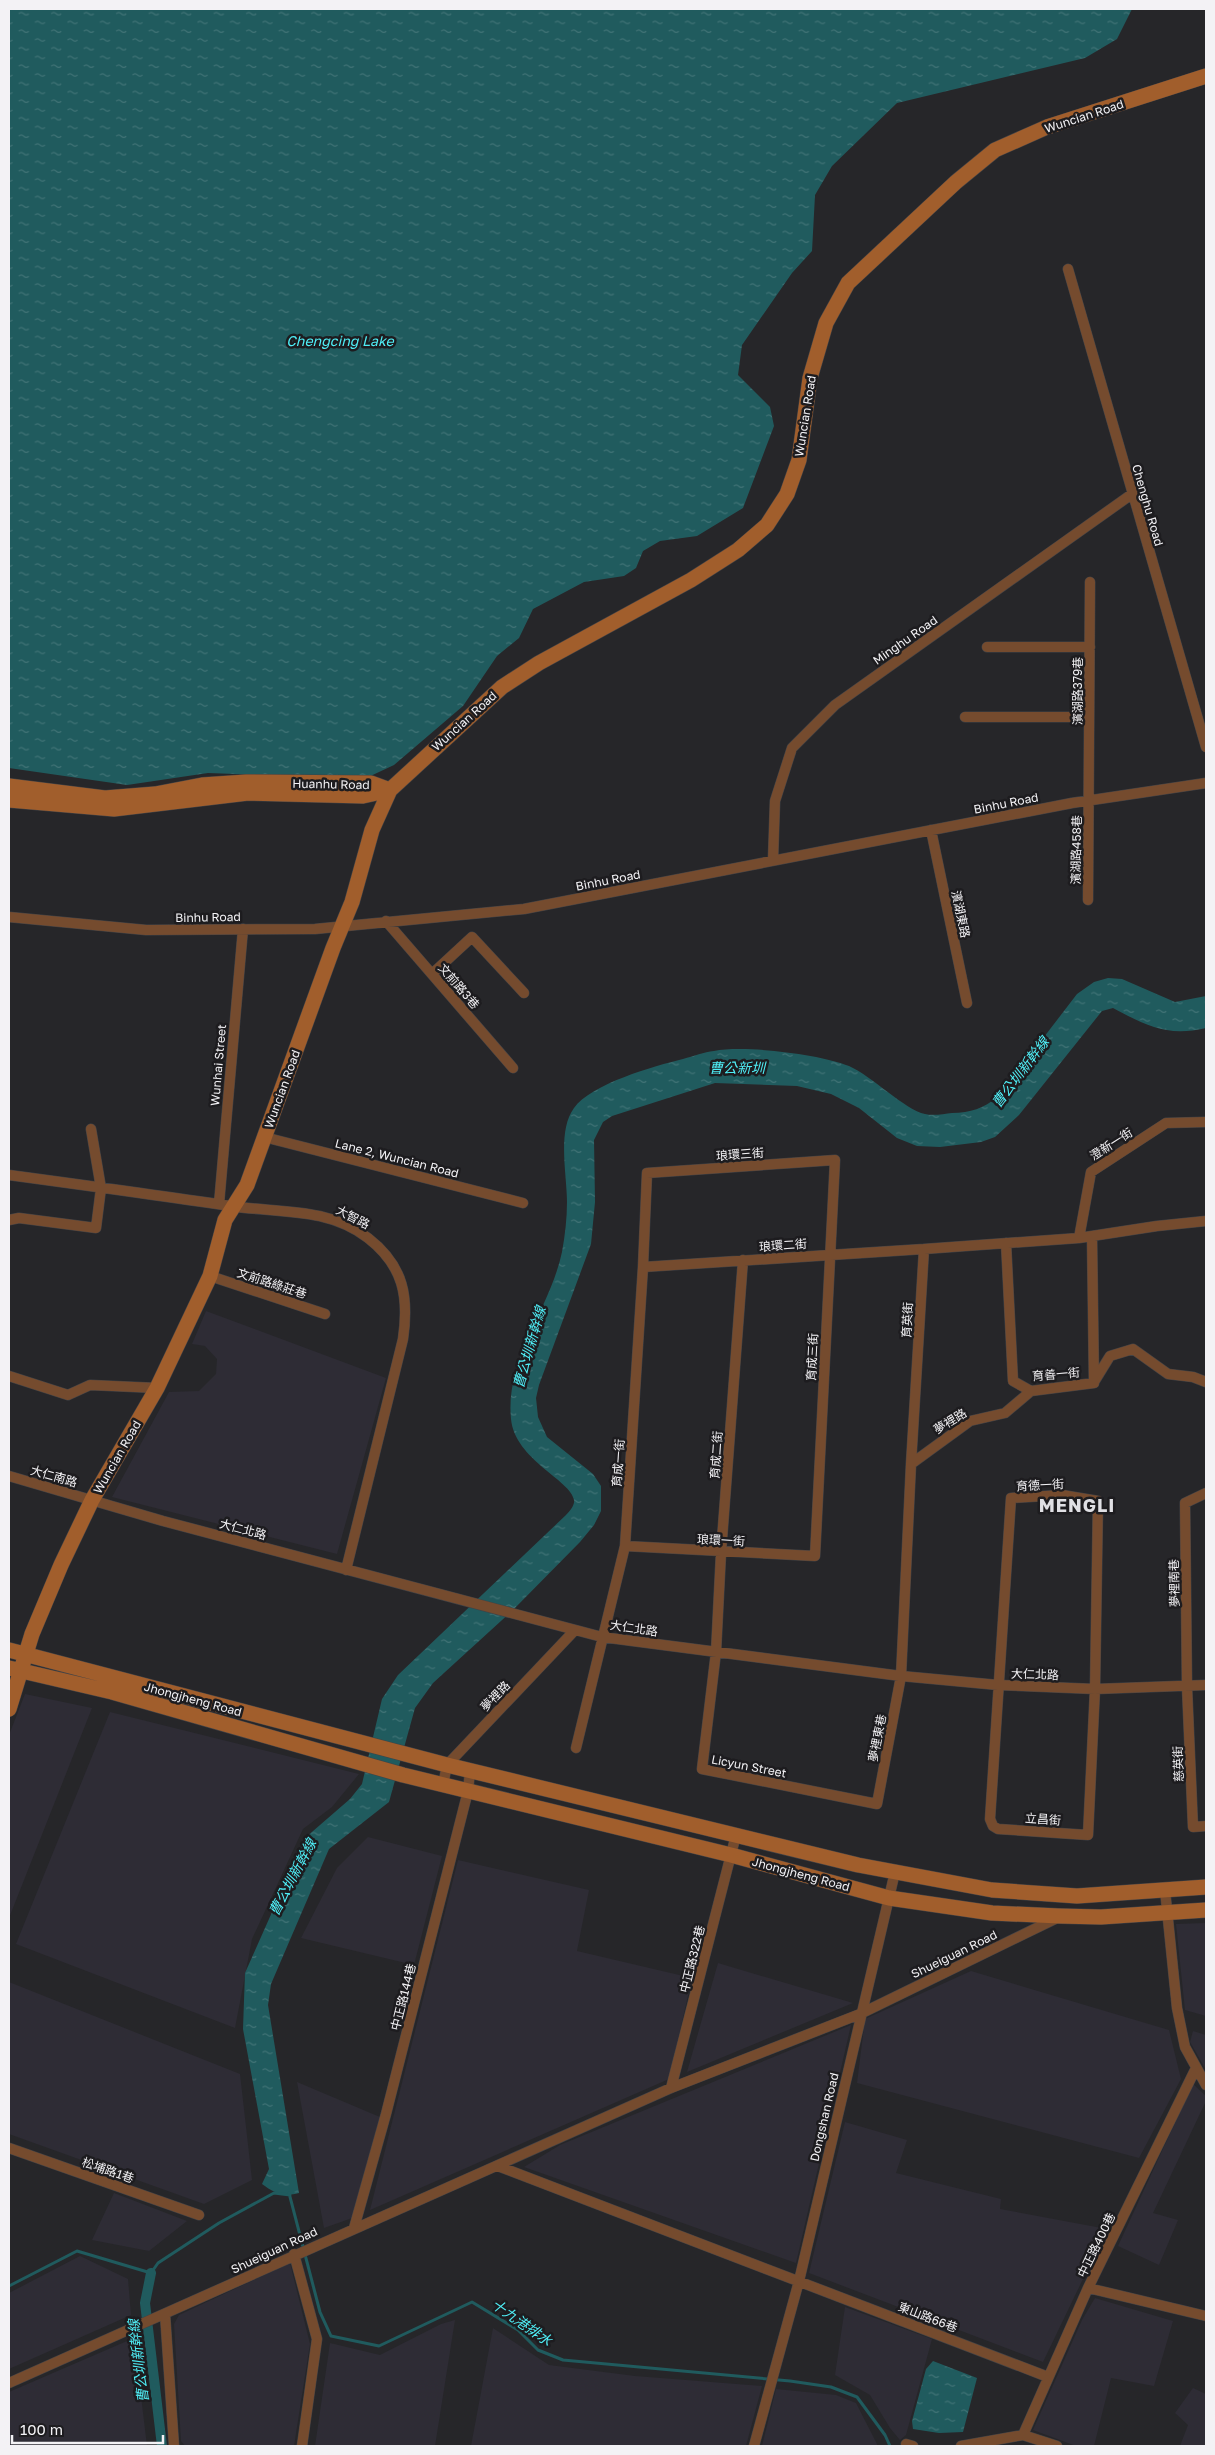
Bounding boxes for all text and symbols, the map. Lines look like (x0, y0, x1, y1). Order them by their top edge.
street label: Wuncian Road (1043, 96, 1125, 136)
water label: Chengcing Lake (286, 332, 395, 349)
street label: Wuncian Road (791, 374, 819, 458)
street label: Chenghu Road (1129, 462, 1167, 548)
street label: Minghu Road (870, 612, 940, 668)
street label: 濱湖路379巷 (1070, 657, 1085, 725)
street label: Wuncian Road (428, 688, 500, 754)
street label: Huanhu Road (292, 776, 370, 792)
street label: Binhu Road (972, 789, 1040, 817)
street label: 濱湖路458巷 (1068, 815, 1084, 885)
street label: Binhu Road (574, 866, 642, 894)
street label: 濱湖東路 (949, 889, 973, 939)
street label: Binhu Road (175, 909, 241, 925)
street label: 文前路3巷 (435, 960, 483, 1012)
street label: Wunhai Street (207, 1023, 229, 1106)
water label: 曹公圳新幹線 (988, 1032, 1053, 1111)
street label: Wuncian Road (261, 1048, 303, 1130)
water label: 曹公新圳 (709, 1059, 767, 1076)
street label: 澄新一街 (1087, 1125, 1135, 1163)
street label: Lane 2, Wuncian Road (334, 1135, 460, 1181)
street label: 琅環三街 (716, 1145, 764, 1163)
street label: 大智路 (334, 1202, 372, 1232)
street label: 琅環二街 (759, 1236, 807, 1254)
street label: 文前路綠莊巷 (235, 1265, 309, 1301)
water label: 曹公圳新幹線 (509, 1302, 549, 1390)
street label: 育英街 (899, 1302, 915, 1338)
street label: 育成三街 (803, 1333, 821, 1381)
street label: 育善一街 (1031, 1364, 1081, 1384)
street label: 夢裡路 (931, 1405, 969, 1437)
street label: Wuncian Road (90, 1418, 144, 1496)
street label: 育成二街 (707, 1431, 725, 1479)
street label: 育成一街 (609, 1439, 627, 1487)
street label: 大仁南路 (29, 1462, 79, 1490)
street label: 育德一街 (1016, 1476, 1064, 1494)
district label: MENGLI (1039, 1494, 1115, 1516)
street label: 大仁北路 (218, 1516, 268, 1542)
street label: 琅環一街 (697, 1531, 745, 1549)
street label: 夢裡南巷 (1166, 1559, 1182, 1607)
street label: 大仁北路 (609, 1617, 659, 1639)
street label: 大仁北路 (1011, 1666, 1059, 1682)
street label: 夢裡路 (477, 1678, 513, 1714)
street label: Jhongjheng Road (142, 1679, 244, 1719)
street label: 夢裡東巷 (865, 1713, 889, 1763)
street label: 慈英街 (1170, 1746, 1186, 1782)
street label: Licyun Street (710, 1751, 788, 1781)
street label: 立昌街 (1025, 1810, 1061, 1828)
water label: 曹公圳新幹線 (265, 1834, 320, 1918)
street label: Jhongjheng Road (750, 1854, 852, 1894)
street label: 中正路322巷 (676, 1924, 708, 1994)
street label: Shueiguan Road (909, 1927, 999, 1981)
street label: 中正路144巷 (387, 1962, 419, 2032)
street label: Dongshan Road (806, 2071, 842, 2163)
street label: 松埔路1巷 (80, 2154, 136, 2186)
street label: 中正路400巷 (1074, 2210, 1118, 2280)
street label: Shueiguan Road (228, 2223, 320, 2277)
water label: 十九港排水 (488, 2295, 556, 2350)
street label: 東山路66巷 (896, 2299, 960, 2335)
water label: 曹公圳新幹線 (124, 2316, 152, 2404)
scale bar (12, 2412, 164, 2444)
text: 100 m (20, 2420, 63, 2438)

